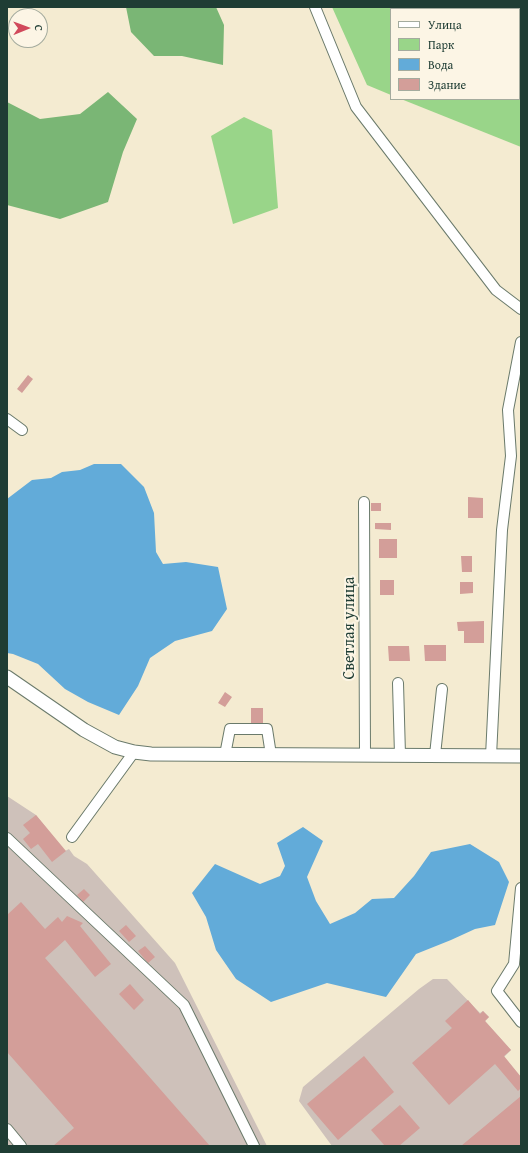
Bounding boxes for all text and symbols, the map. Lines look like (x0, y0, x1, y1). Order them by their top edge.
north arrow (8, 8, 48, 48)
legend (390, 8, 520, 100)
text: Улица (428, 16, 462, 33)
text: С (31, 25, 47, 31)
text: Парк (428, 36, 454, 53)
text: Вода (428, 56, 453, 73)
text: Здание (428, 76, 466, 93)
street label: Светлая улица (340, 577, 360, 679)

